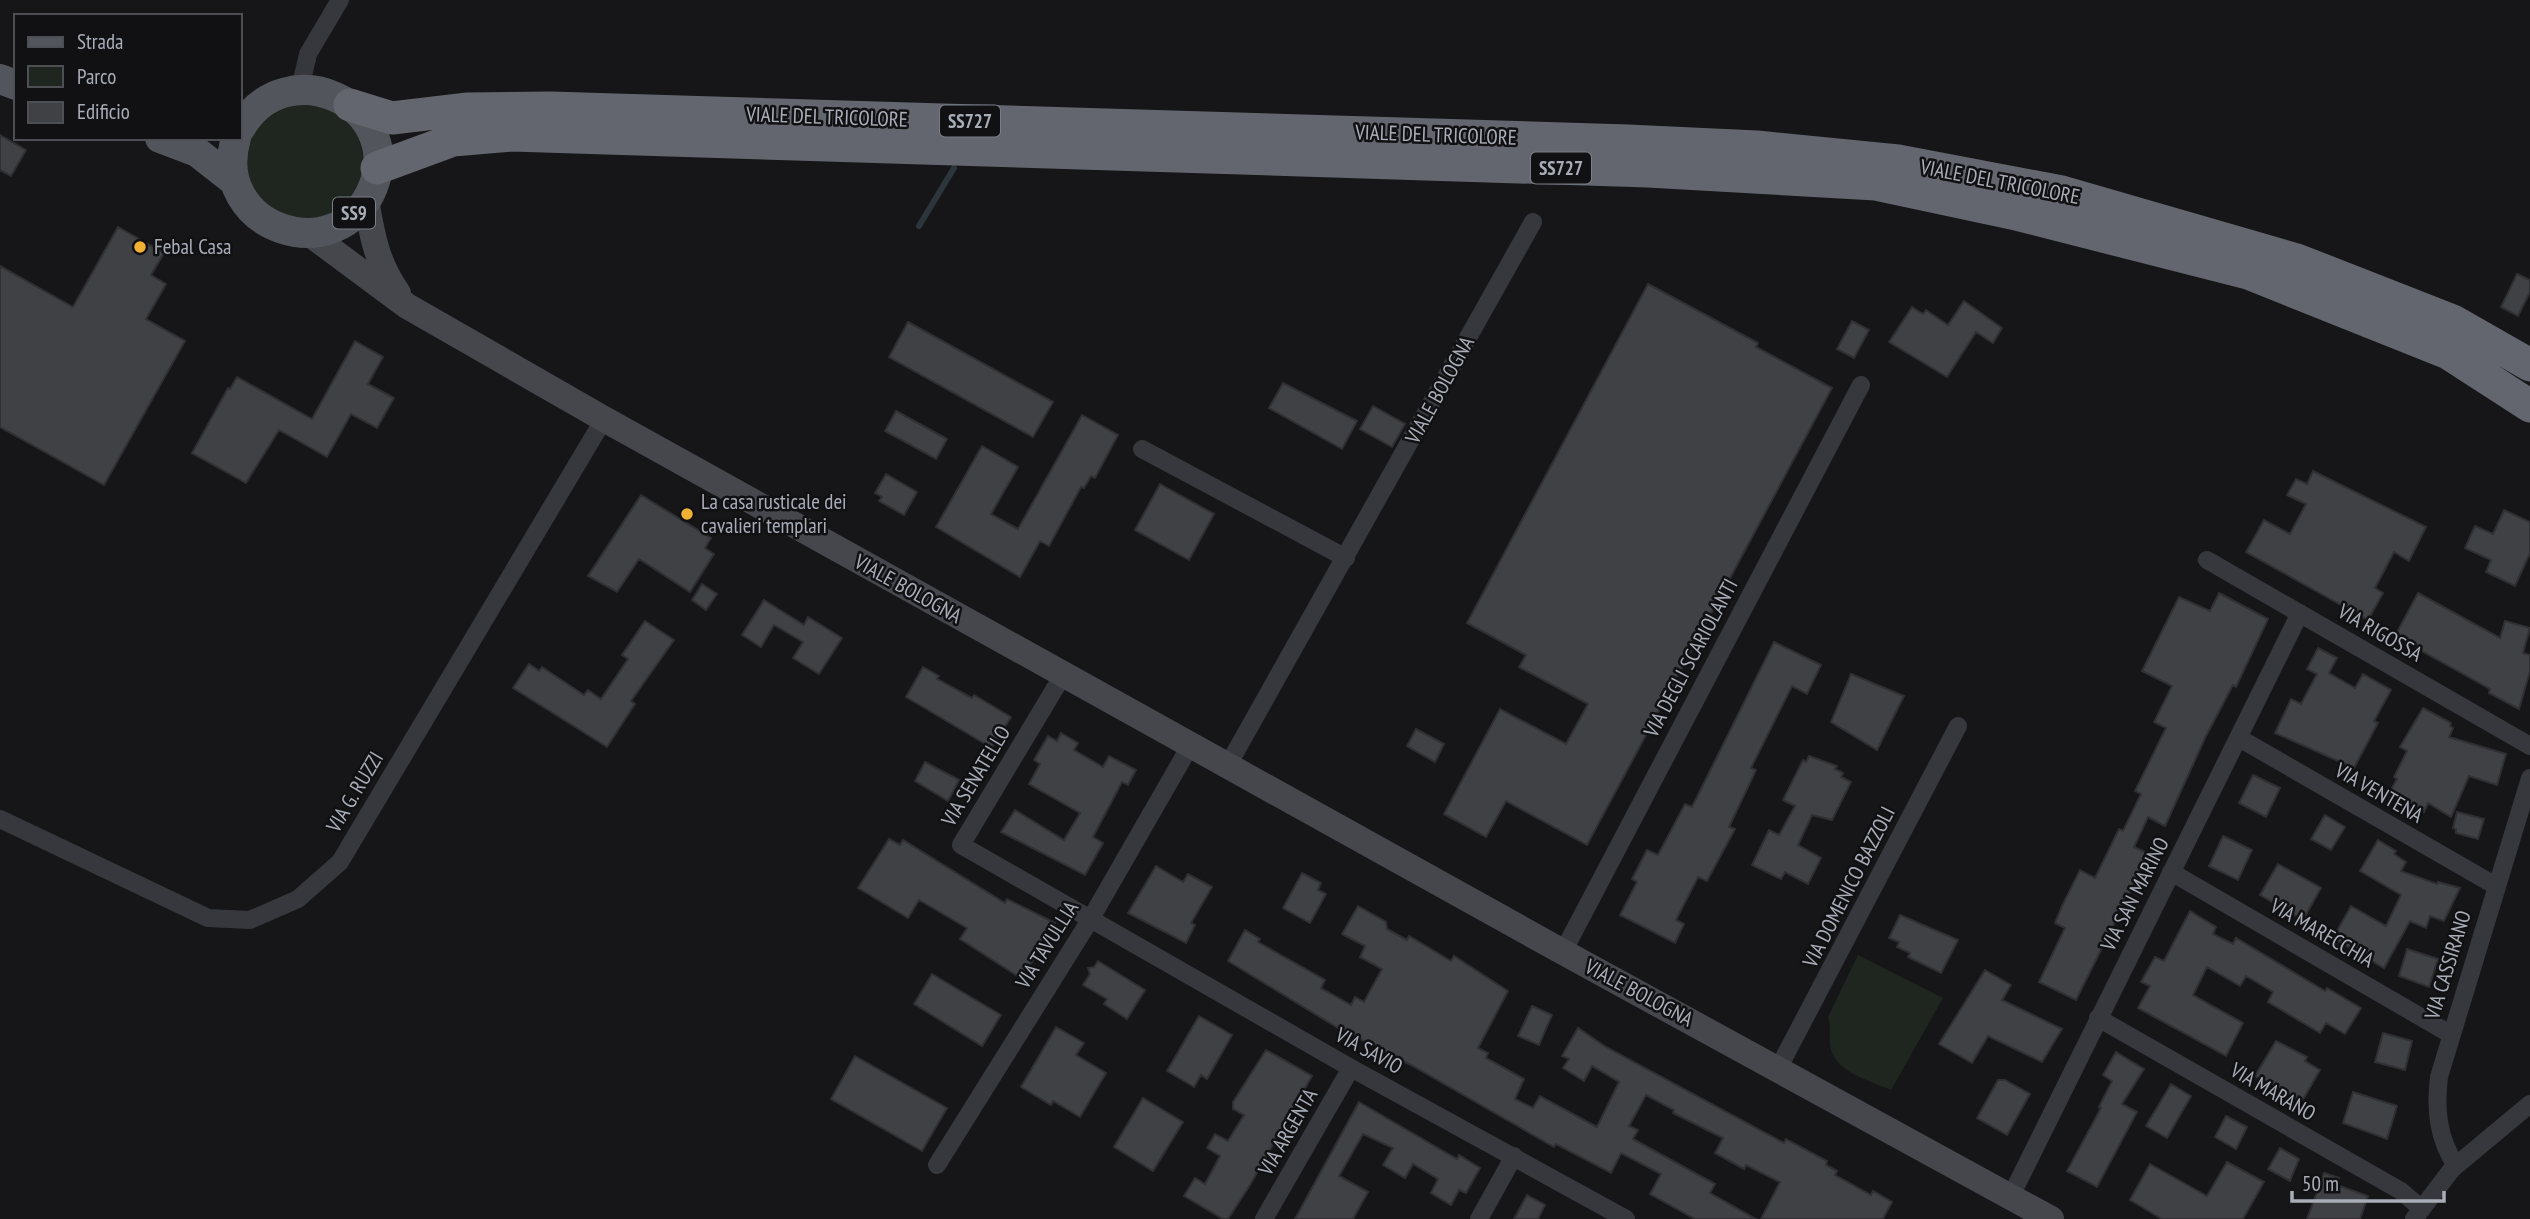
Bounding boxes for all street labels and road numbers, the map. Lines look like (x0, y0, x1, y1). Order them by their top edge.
street label: VIALE DEL TRICOLORE (745, 100, 908, 133)
road number: SS727 (940, 105, 1000, 136)
street label: VIALE DEL TRICOLORE (1354, 118, 1517, 151)
road number: SS727 (1531, 152, 1591, 184)
street label: VIALE DEL TRICOLORE (1917, 153, 2082, 210)
road number: SS9 (333, 197, 375, 228)
street label: VIALE BOLOGNA (1398, 331, 1480, 449)
street label: VIALE BOLOGNA (849, 547, 967, 629)
street label: VIA DEGLI SCARIOLANTI (1637, 574, 1744, 743)
street label: VIA RIGOSSA (2332, 597, 2427, 668)
street label: VIA SENATELLO (935, 721, 1016, 832)
street label: VIA G. RUZZI (319, 746, 389, 838)
street label: VIA VENTENA (2329, 756, 2428, 829)
street label: VIA DOMENICO BAZZOLI (1796, 802, 1901, 973)
street label: VIA SAN MARINO (2094, 832, 2175, 956)
street label: VIA MARECCHIA (2265, 891, 2379, 973)
street label: VIA TAVULLIA (1009, 896, 1084, 994)
street label: VIA CASSIRANO (2418, 907, 2477, 1024)
street label: VIALE BOLOGNA (1580, 952, 1698, 1032)
street label: VIA SAVIO (1330, 1021, 1408, 1080)
street label: VIA MARANO (2225, 1056, 2321, 1127)
street label: VIA ARGENTA (1251, 1083, 1323, 1181)

